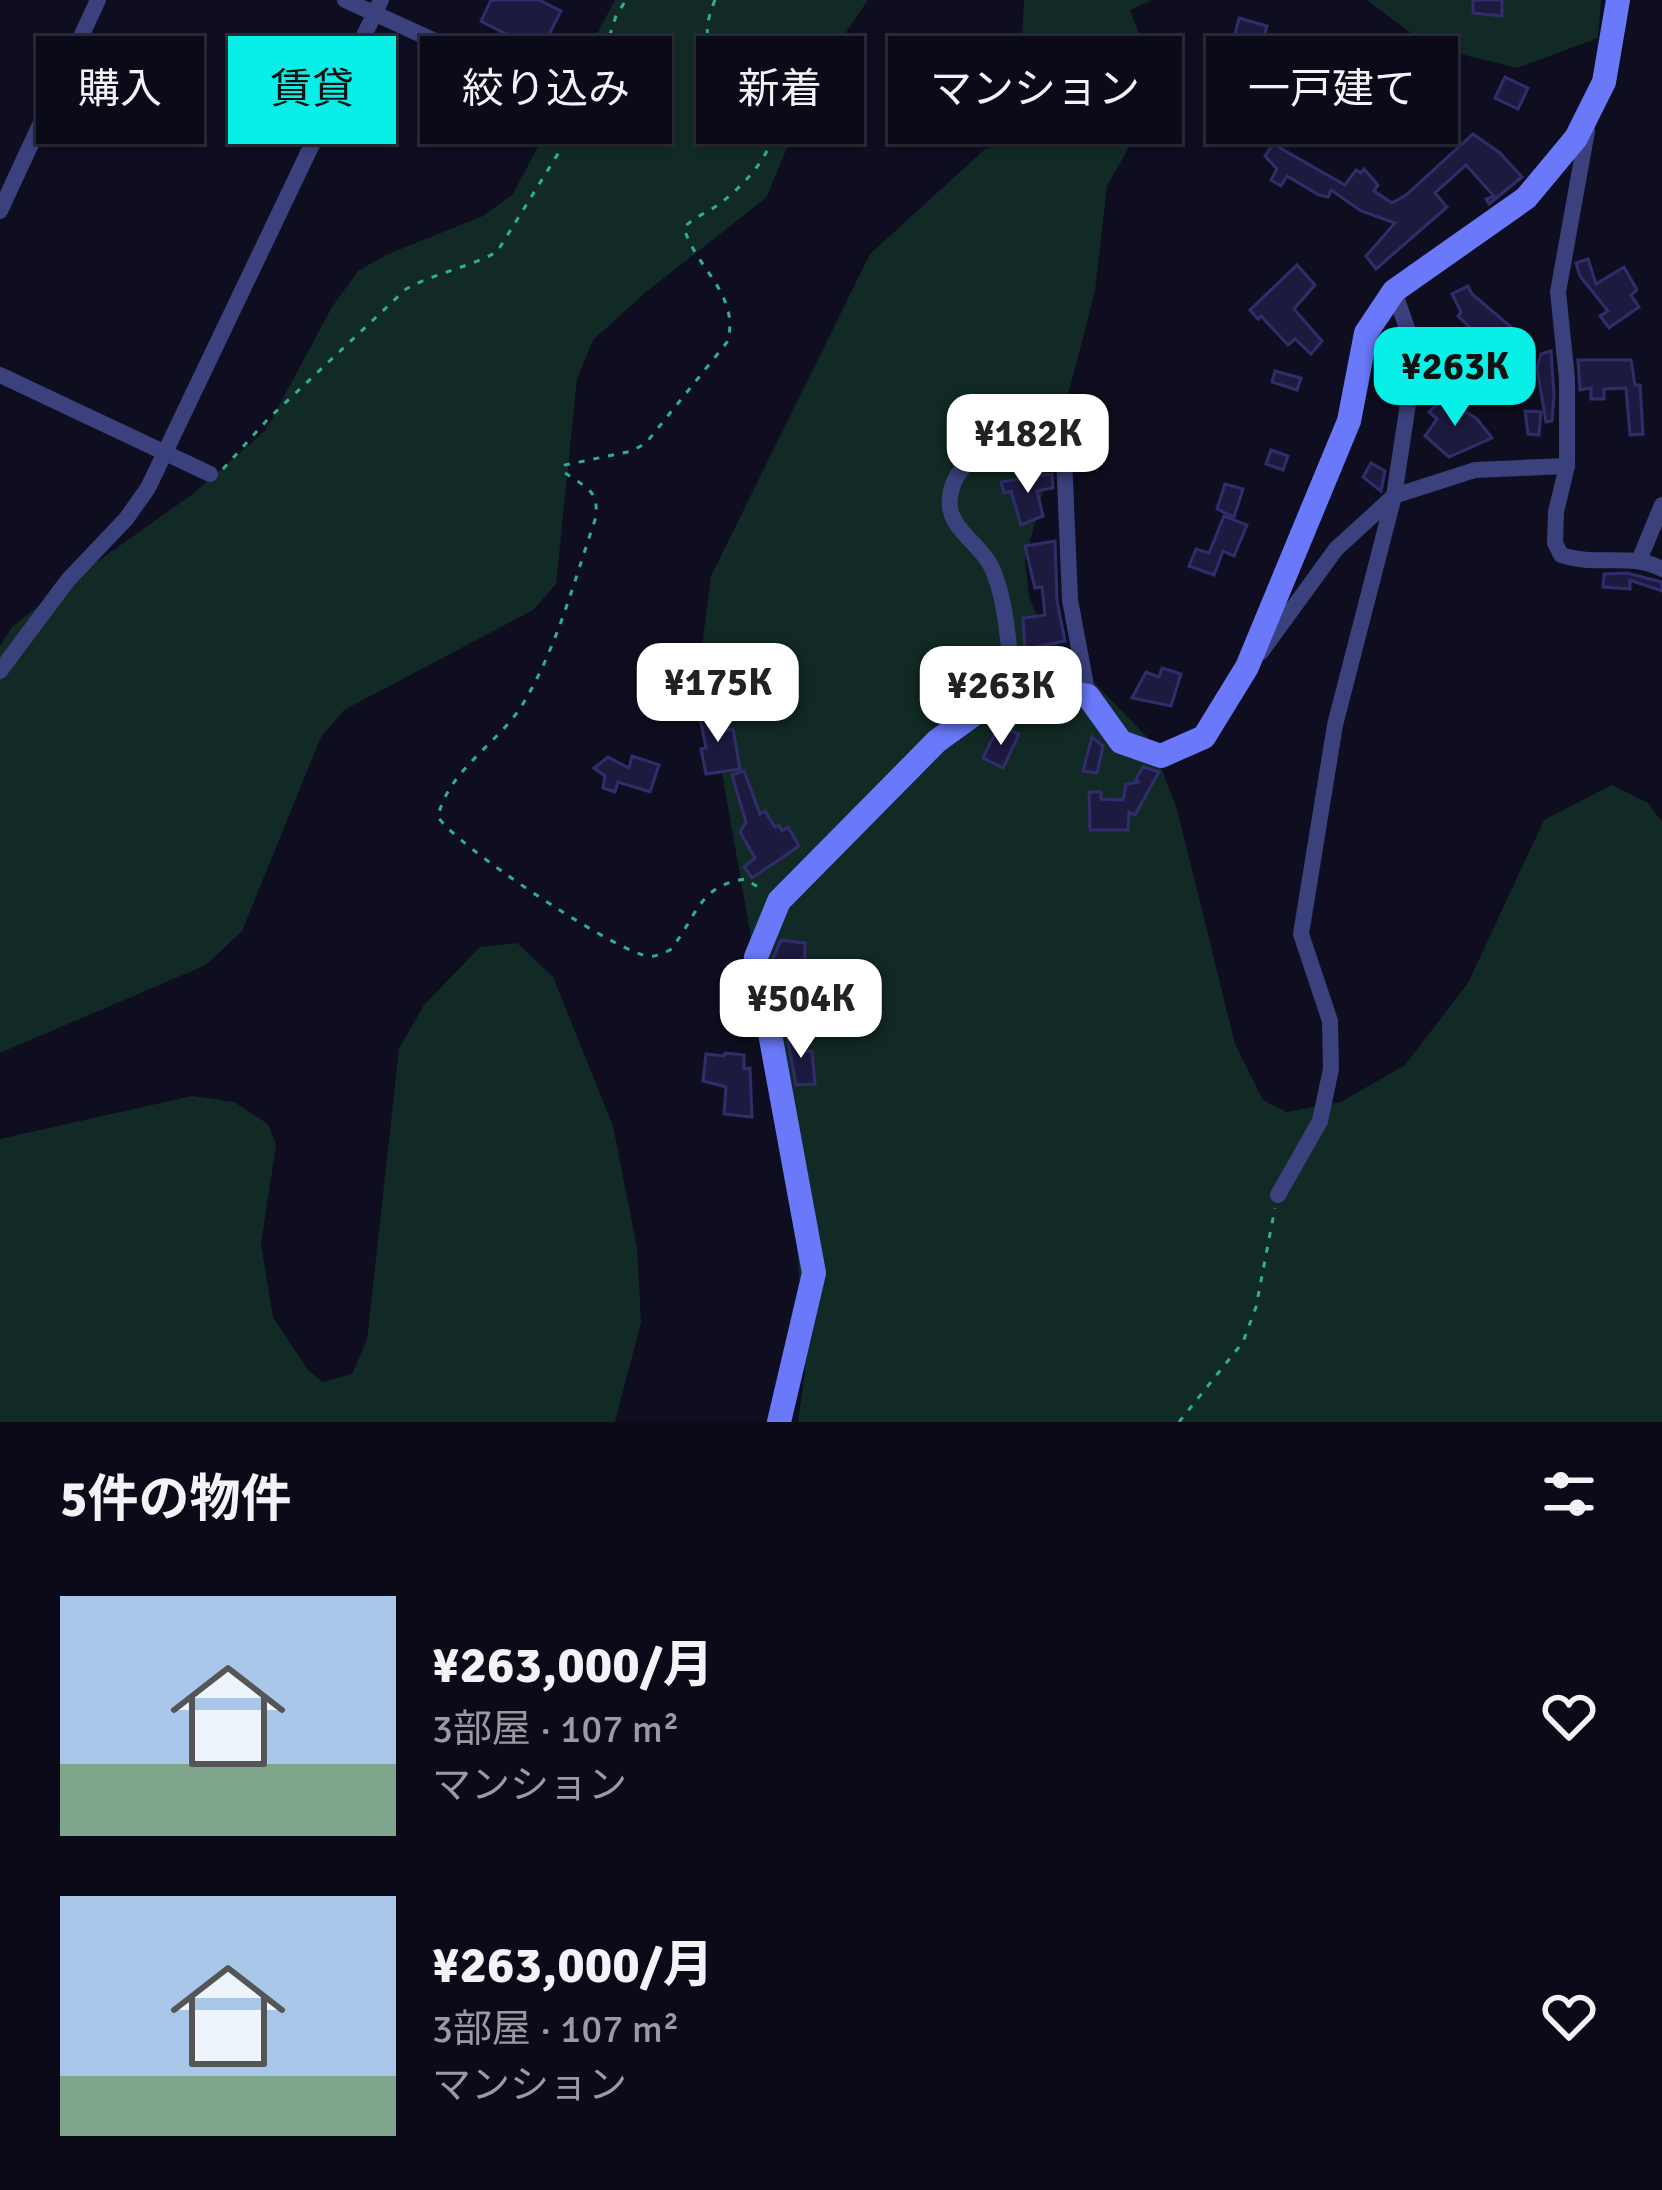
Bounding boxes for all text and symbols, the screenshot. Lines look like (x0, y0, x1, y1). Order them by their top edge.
chip: 購入 (36, 36, 204, 144)
chip: 賃貸 (228, 36, 396, 144)
chip: 絞り込み (420, 36, 672, 144)
chip: 新着 (696, 36, 864, 144)
chip: マンション (888, 36, 1182, 144)
chip: 一戸建て (1206, 36, 1458, 144)
pin: ¥263K (1371, 327, 1539, 429)
text: ¥263K (1401, 342, 1509, 390)
pin: ¥182K (944, 394, 1112, 496)
text: ¥182K (974, 409, 1082, 457)
pin: ¥175K (634, 643, 802, 745)
pin: ¥263K (917, 646, 1085, 748)
text: ¥175K (664, 658, 772, 706)
text: ¥263K (947, 661, 1055, 709)
pin: ¥504K (717, 959, 885, 1061)
text: ¥504K (747, 974, 855, 1022)
icon: filters (1536, 1461, 1602, 1527)
text: 5件の物件 (60, 1468, 292, 1531)
text: ¥263,000/月 (432, 1634, 714, 1697)
icon: home (156, 1644, 300, 1788)
icon: heart (1536, 1683, 1602, 1749)
text: 3部屋 · 107 m² (432, 1705, 679, 1753)
text: マンション (432, 1761, 627, 1809)
text: ¥263,000/月 (432, 1934, 714, 1997)
icon: home (156, 1944, 300, 2088)
icon: heart (1536, 1983, 1602, 2049)
text: 3部屋 · 107 m² (432, 2005, 679, 2053)
text: マンション (432, 2061, 627, 2109)

